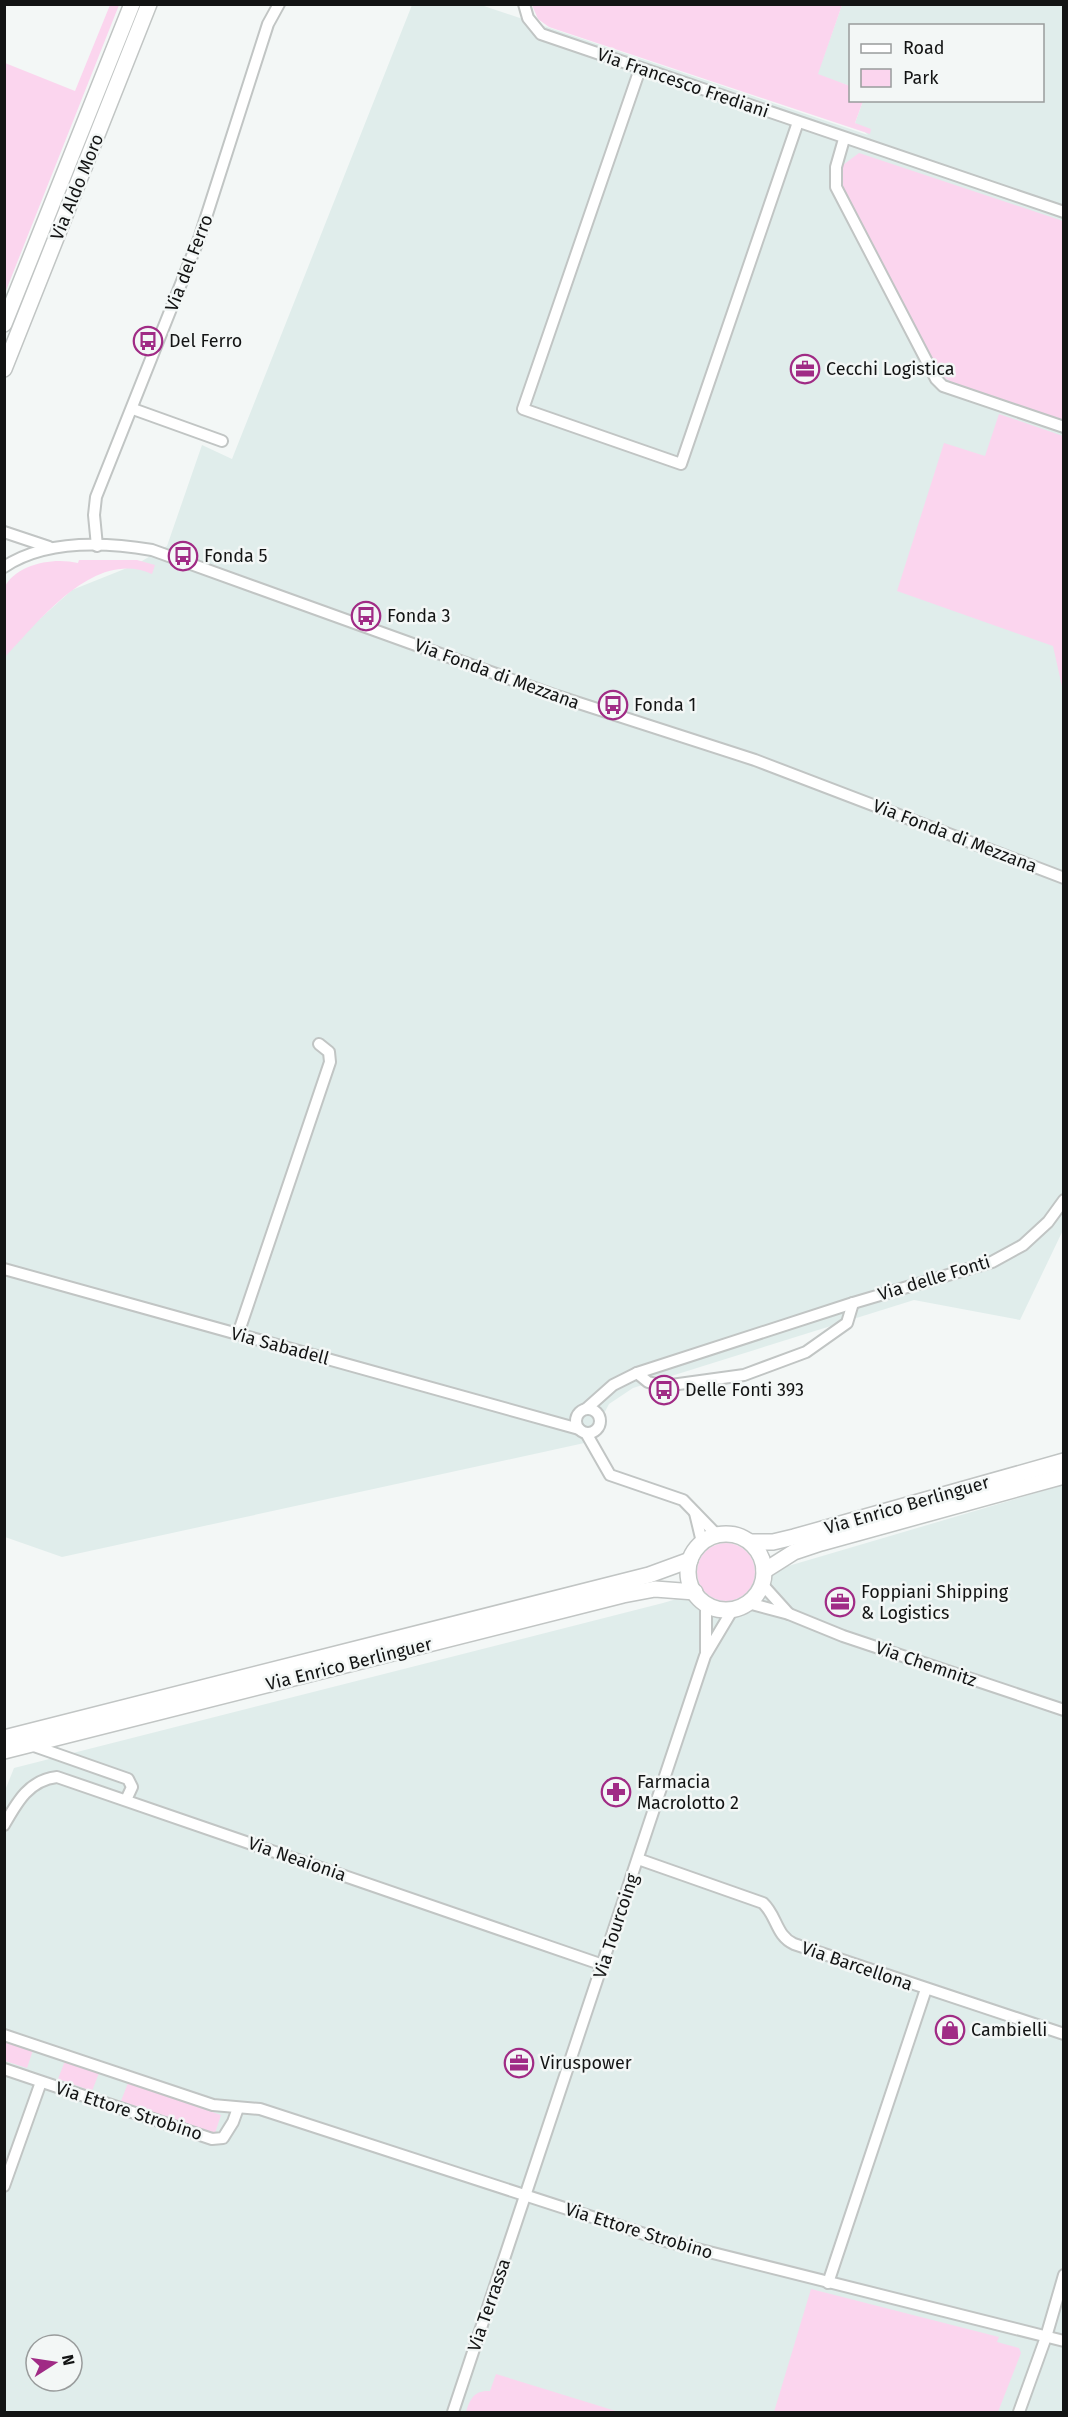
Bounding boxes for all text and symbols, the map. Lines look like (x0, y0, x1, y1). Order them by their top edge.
legend (849, 24, 1044, 102)
text: Road (903, 37, 945, 59)
street label: Via Francesco Frediani (594, 43, 772, 123)
text: Park (903, 67, 939, 89)
street label: Via Aldo Moro (46, 131, 108, 243)
street label: Via del Ferro (160, 211, 218, 315)
bus stop icon: Del Ferro (132, 325, 164, 357)
place label: Del Ferro (169, 330, 242, 352)
office icon: Cecchi Logistica (789, 353, 821, 385)
place label: Cecchi Logistica (826, 358, 954, 380)
bus stop icon: Fonda 5 (167, 540, 199, 572)
place label: Fonda 5 (204, 545, 268, 567)
bus stop icon: Fonda 3 (350, 600, 382, 632)
place label: Fonda 3 (387, 605, 451, 627)
street label: Via Fonda di Mezzana (411, 634, 583, 714)
bus stop icon: Fonda 1 (597, 689, 629, 721)
place label: Fonda 1 (634, 694, 696, 716)
street label: Via Fonda di Mezzana (870, 795, 1040, 877)
street label: Via delle Fonti (875, 1251, 993, 1305)
street label: Via Sabadell (229, 1322, 331, 1370)
bus stop icon: Delle Fonti 393 (648, 1374, 680, 1406)
place label: Delle Fonti 393 (685, 1379, 804, 1401)
street label: Via Enrico Berlinguer (822, 1471, 992, 1539)
place label: Foppiani Shipping & Logistics (861, 1581, 1009, 1624)
office icon: Foppiani Shipping & Logistics (824, 1586, 856, 1618)
street label: Via Enrico Berlinguer (264, 1633, 434, 1695)
street label: Via Chemnitz (873, 1636, 979, 1692)
place label: Farmacia Macrolotto 2 (637, 1771, 739, 1814)
pharmacy icon: Farmacia Macrolotto 2 (600, 1776, 632, 1808)
street label: Via Neaionia (245, 1832, 349, 1886)
street label: Via Tourcoing (589, 1870, 644, 1981)
street label: Via Barcellona (799, 1937, 915, 1995)
shop icon: Cambielli (934, 2014, 966, 2046)
place label: Cambielli (971, 2019, 1047, 2041)
office icon: Viruspower (503, 2047, 535, 2079)
place label: Viruspower (540, 2052, 632, 2074)
street label: Via Ettore Strobino (53, 2077, 205, 2145)
street label: Via Ettore Strobino (562, 2198, 716, 2264)
street label: Via Terrassa (463, 2256, 515, 2354)
north arrow (24, 2333, 84, 2393)
text: N (58, 2353, 79, 2367)

